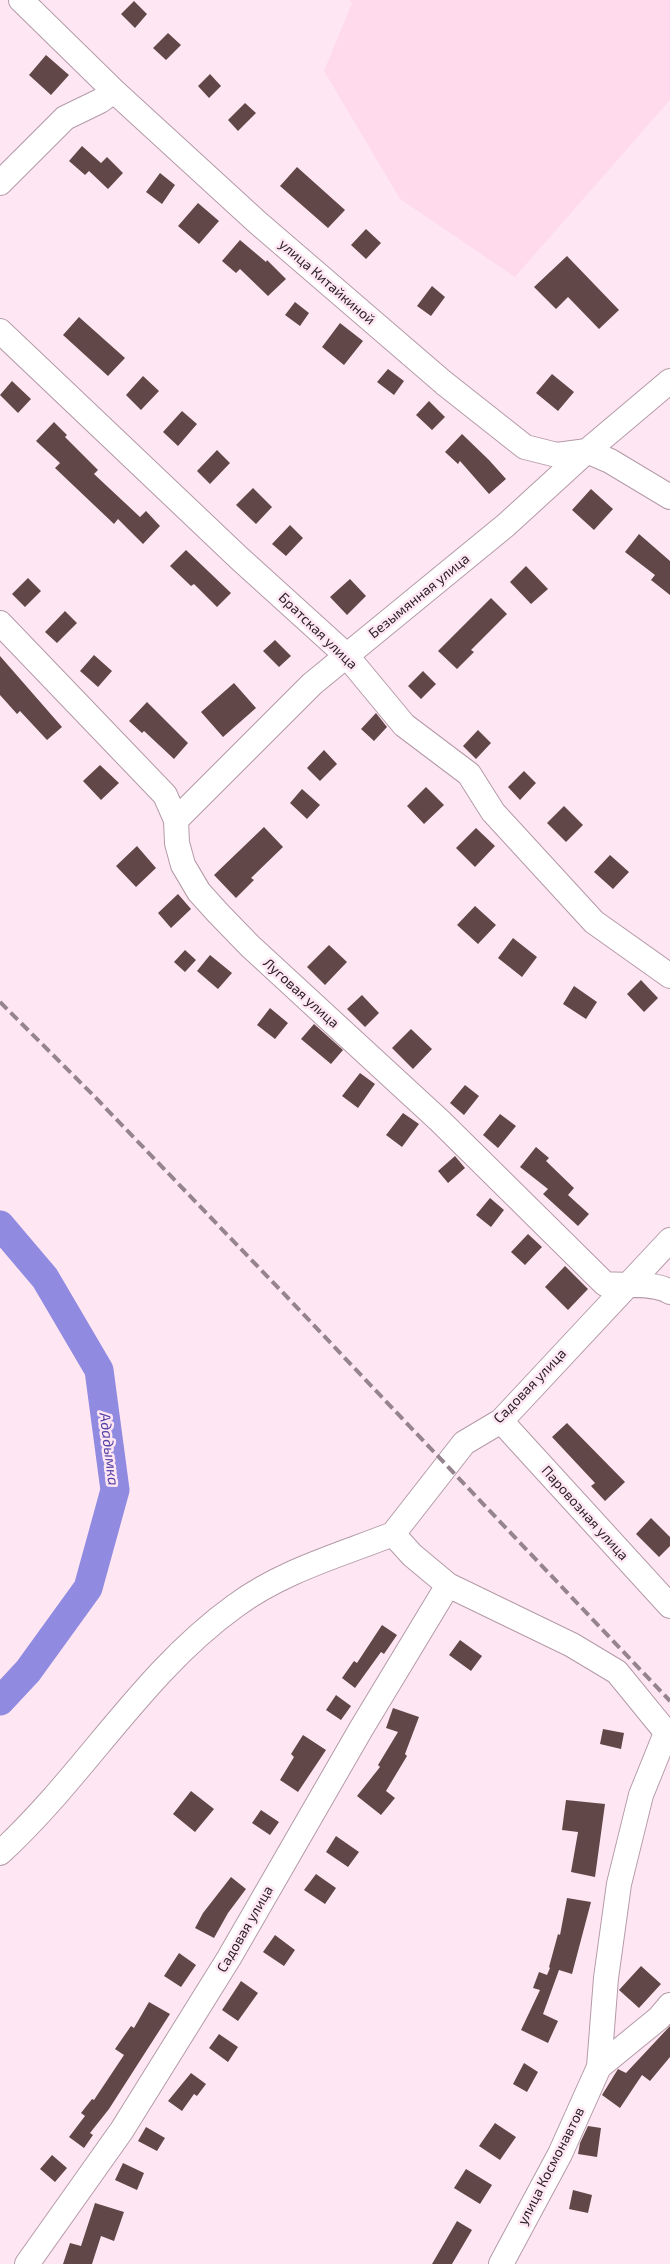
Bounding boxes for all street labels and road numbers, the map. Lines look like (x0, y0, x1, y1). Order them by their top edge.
street label: улица Китайкиной (276, 236, 378, 328)
street label: Безымянная улица (365, 550, 473, 642)
street label: Братская улица (275, 589, 361, 673)
street label: Луговая улица (260, 955, 342, 1031)
street label: Садовая улица (490, 1345, 570, 1427)
street label: Паровозная улица (538, 1462, 632, 1564)
street label: Садовая улица (213, 1883, 277, 1975)
street label: улица Космонавтов (514, 2104, 588, 2228)

